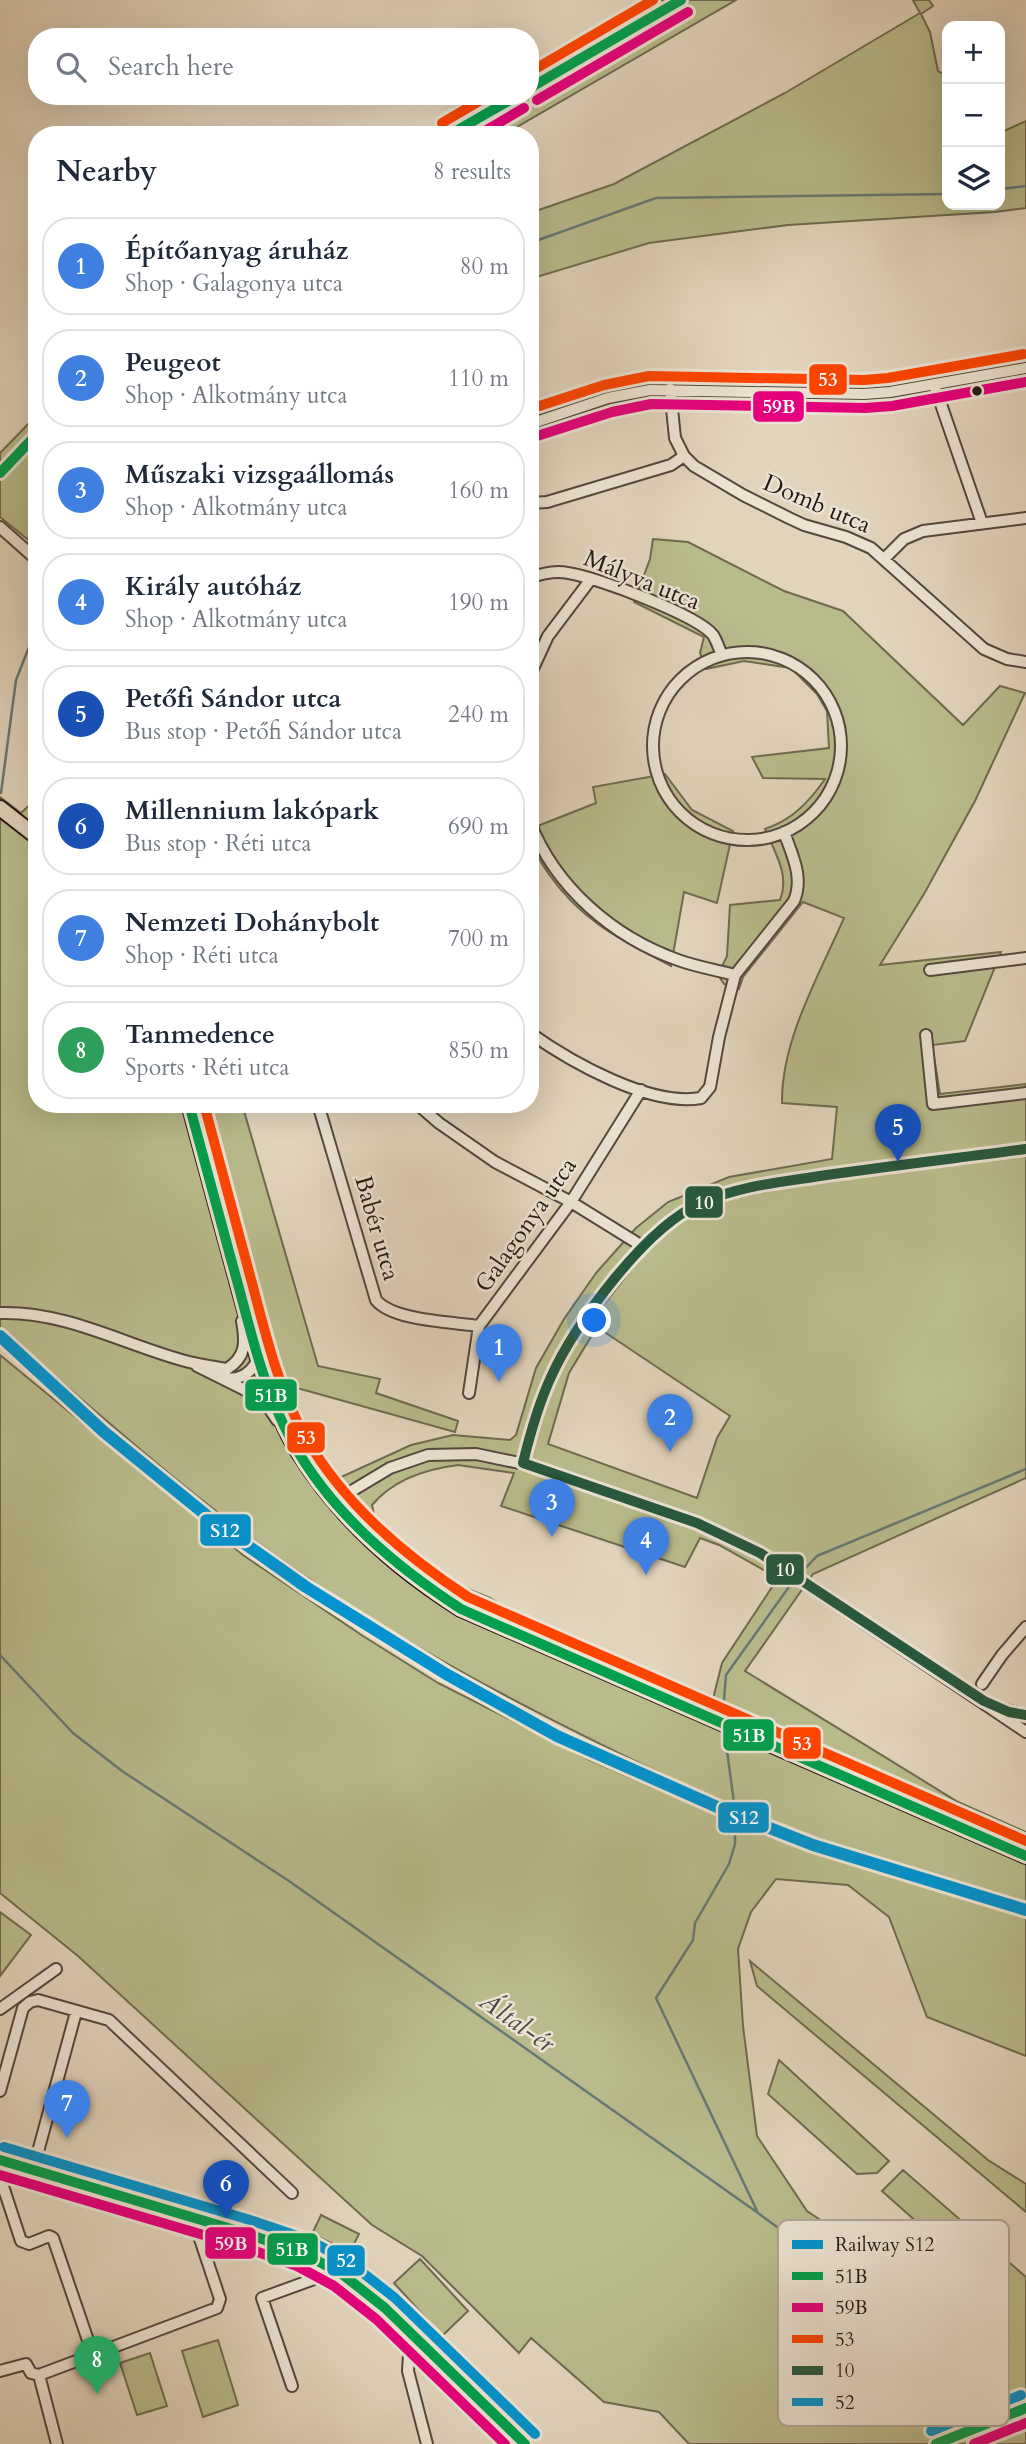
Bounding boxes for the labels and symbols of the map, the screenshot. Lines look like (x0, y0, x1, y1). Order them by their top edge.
line badge: 53 (808, 363, 848, 396)
text: 53 (818, 367, 838, 393)
unlabelled marker (970, 384, 984, 398)
line badge: 59B (752, 390, 805, 423)
text: 59B (762, 394, 796, 420)
street label: Domb utca (758, 467, 877, 542)
street label: Mályva utca (579, 542, 706, 619)
pin: 5 (875, 1104, 921, 1162)
street label: Galagonya utca (467, 1151, 585, 1299)
street label: Babér utca (346, 1172, 408, 1285)
line badge: 10 (684, 1185, 724, 1219)
text: 10 (694, 1190, 714, 1216)
your location (577, 1303, 611, 1337)
pin: 1 (476, 1324, 522, 1382)
line badge: 51B (244, 1378, 298, 1412)
text: 51B (254, 1383, 288, 1409)
pin: 2 (647, 1394, 693, 1452)
line badge: 53 (286, 1421, 326, 1454)
text: 53 (296, 1425, 316, 1451)
pin: 3 (529, 1479, 575, 1537)
line badge: S12 (199, 1513, 252, 1547)
pin: 4 (623, 1517, 669, 1575)
text: S12 (210, 1518, 240, 1544)
line badge: 10 (765, 1553, 805, 1586)
text: 10 (775, 1557, 795, 1583)
line badge: 51B (722, 1718, 775, 1752)
text: 51B (732, 1723, 766, 1749)
line badge: 53 (782, 1726, 822, 1760)
text: 53 (792, 1731, 812, 1757)
line badge: S12 (717, 1801, 770, 1834)
text: S12 (729, 1805, 759, 1831)
water label: Által-ér (472, 1983, 563, 2061)
pin: 7 (44, 2080, 90, 2138)
pin: 6 (203, 2160, 249, 2218)
legend (778, 2220, 1009, 2426)
line badge: 59B (204, 2226, 257, 2260)
text: 59B (214, 2231, 248, 2257)
line badge: 51B (266, 2232, 319, 2266)
text: Railway S12 (835, 2232, 934, 2258)
text: 51B (275, 2237, 309, 2263)
line badge: 52 (326, 2244, 366, 2277)
text: 52 (336, 2248, 356, 2274)
text: 51B (835, 2264, 867, 2290)
text: 59B (835, 2295, 867, 2321)
text: 53 (835, 2327, 854, 2353)
pin: 8 (74, 2336, 120, 2394)
text: 10 (835, 2358, 855, 2384)
text: 52 (835, 2390, 855, 2416)

